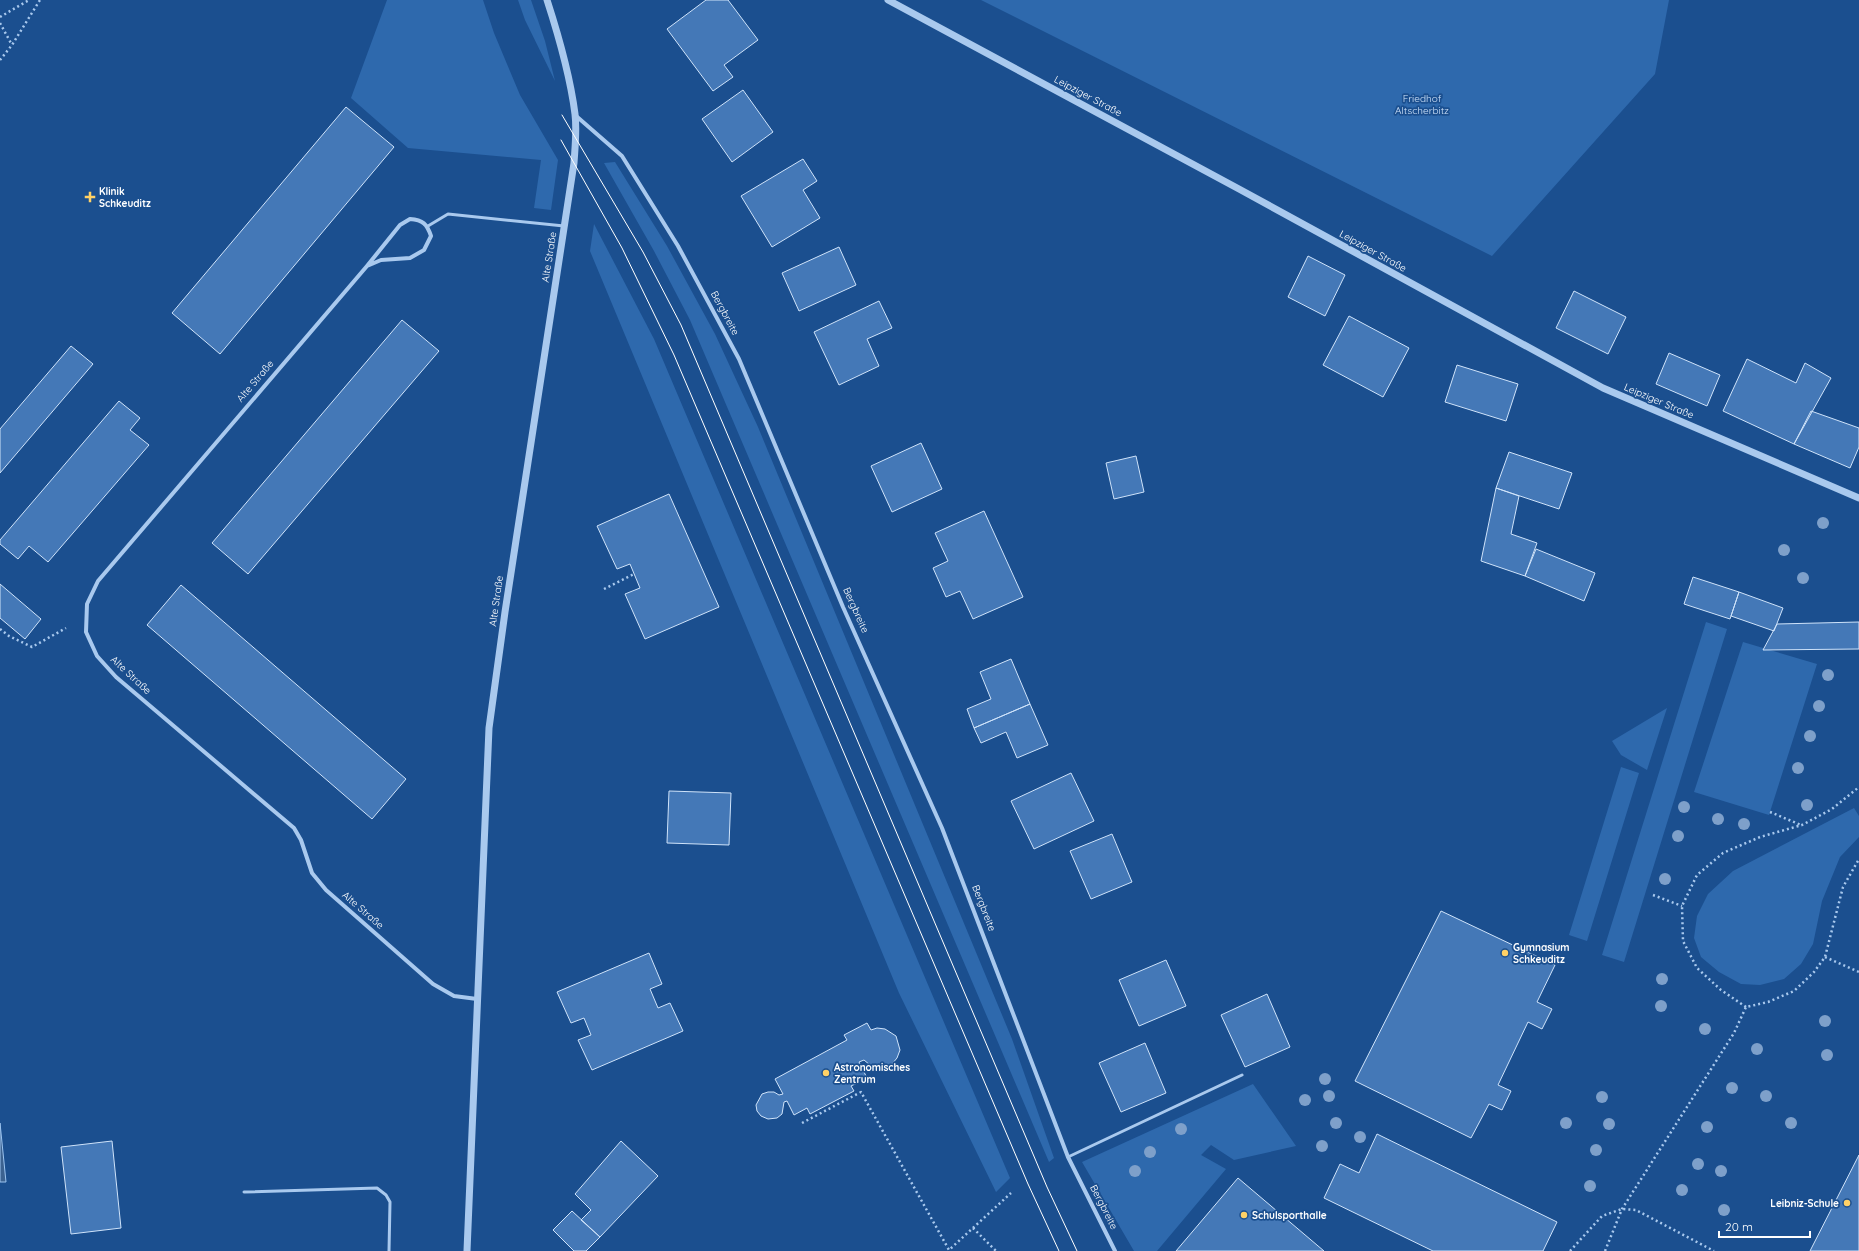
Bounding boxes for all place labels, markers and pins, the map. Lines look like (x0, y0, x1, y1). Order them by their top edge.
place label: Klinik Schkeuditz (99, 185, 151, 210)
marker: Klinik Schkeuditz (84, 191, 96, 203)
place label: Gymnasium Schkeuditz (1513, 941, 1570, 966)
marker: Gymnasium Schkeuditz (1500, 948, 1510, 958)
place label: Astronomisches Zentrum (834, 1061, 910, 1086)
marker: Astronomisches Zentrum (821, 1068, 831, 1078)
place label: Leibniz-Schule (1770, 1197, 1839, 1210)
marker: Leibniz-Schule (1842, 1198, 1852, 1208)
place label: Schulsporthalle (1252, 1209, 1327, 1222)
marker: Schulsporthalle (1239, 1210, 1249, 1220)

